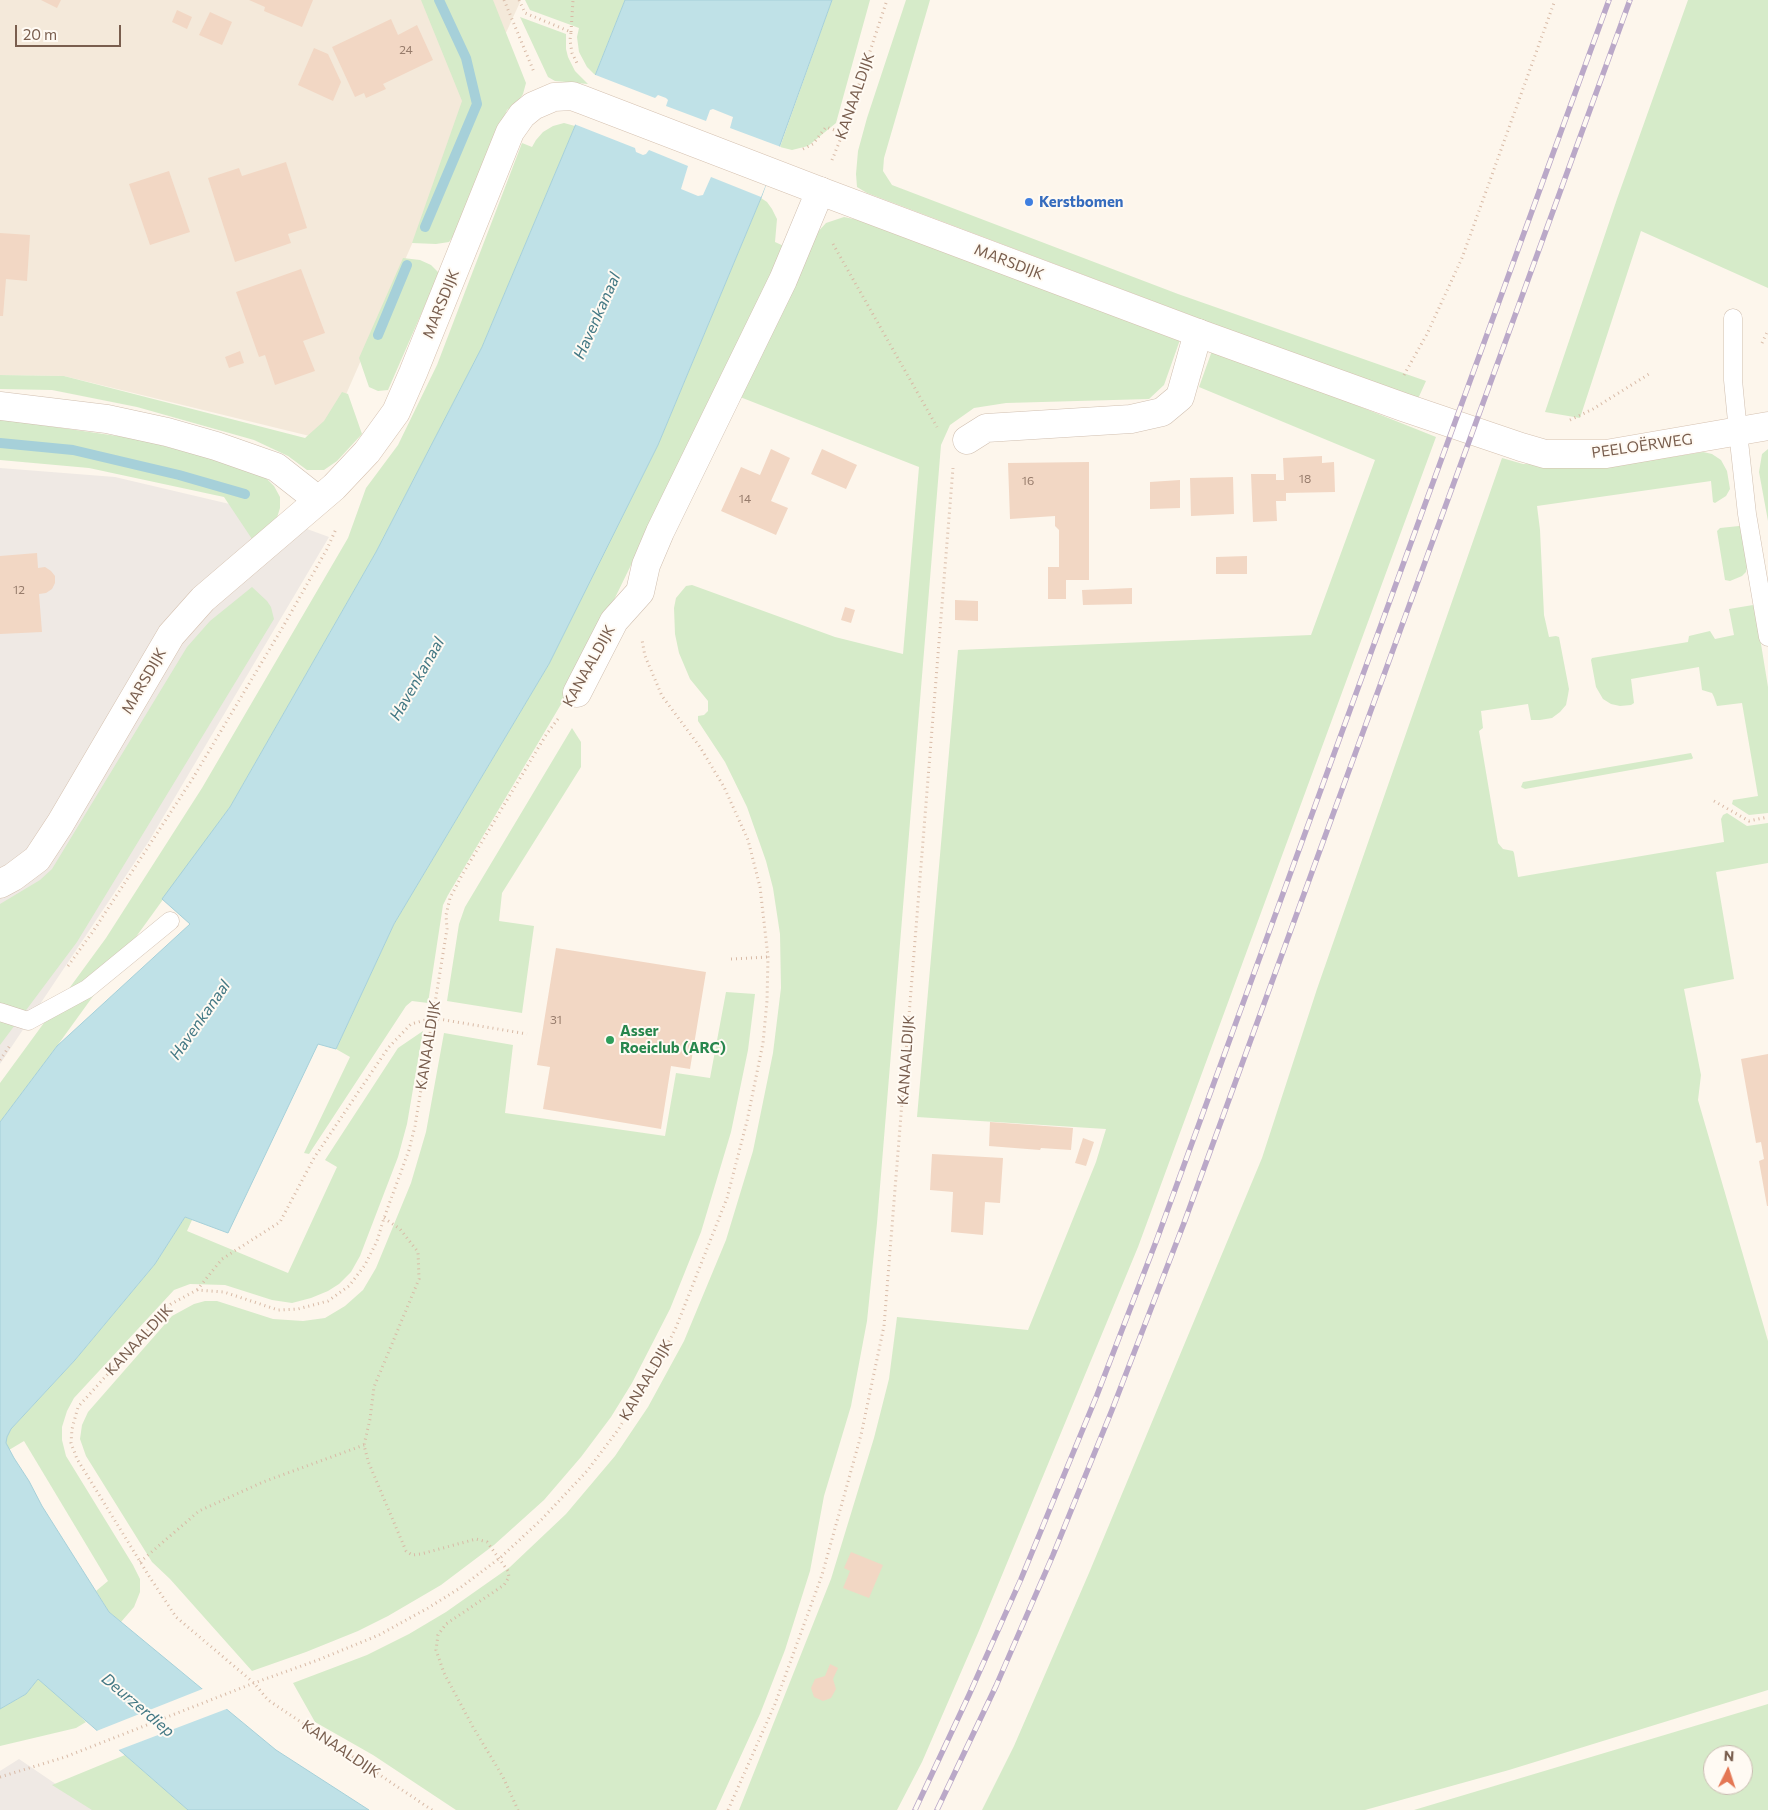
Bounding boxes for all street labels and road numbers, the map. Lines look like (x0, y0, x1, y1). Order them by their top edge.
street label: KANAALDIJK (832, 50, 878, 142)
street label: MARSDIJK (972, 240, 1046, 284)
street label: MARSDIJK (419, 267, 463, 341)
street label: PEELOËRWEG (1590, 430, 1694, 462)
street label: KANAALDIJK (559, 622, 619, 710)
street label: MARSDIJK (118, 645, 170, 717)
street label: KANAALDIJK (412, 999, 444, 1091)
street label: KANAALDIJK (894, 1014, 918, 1106)
street label: KANAALDIJK (101, 1301, 177, 1379)
street label: KANAALDIJK (616, 1336, 676, 1424)
street label: KANAALDIJK (298, 1716, 384, 1782)

